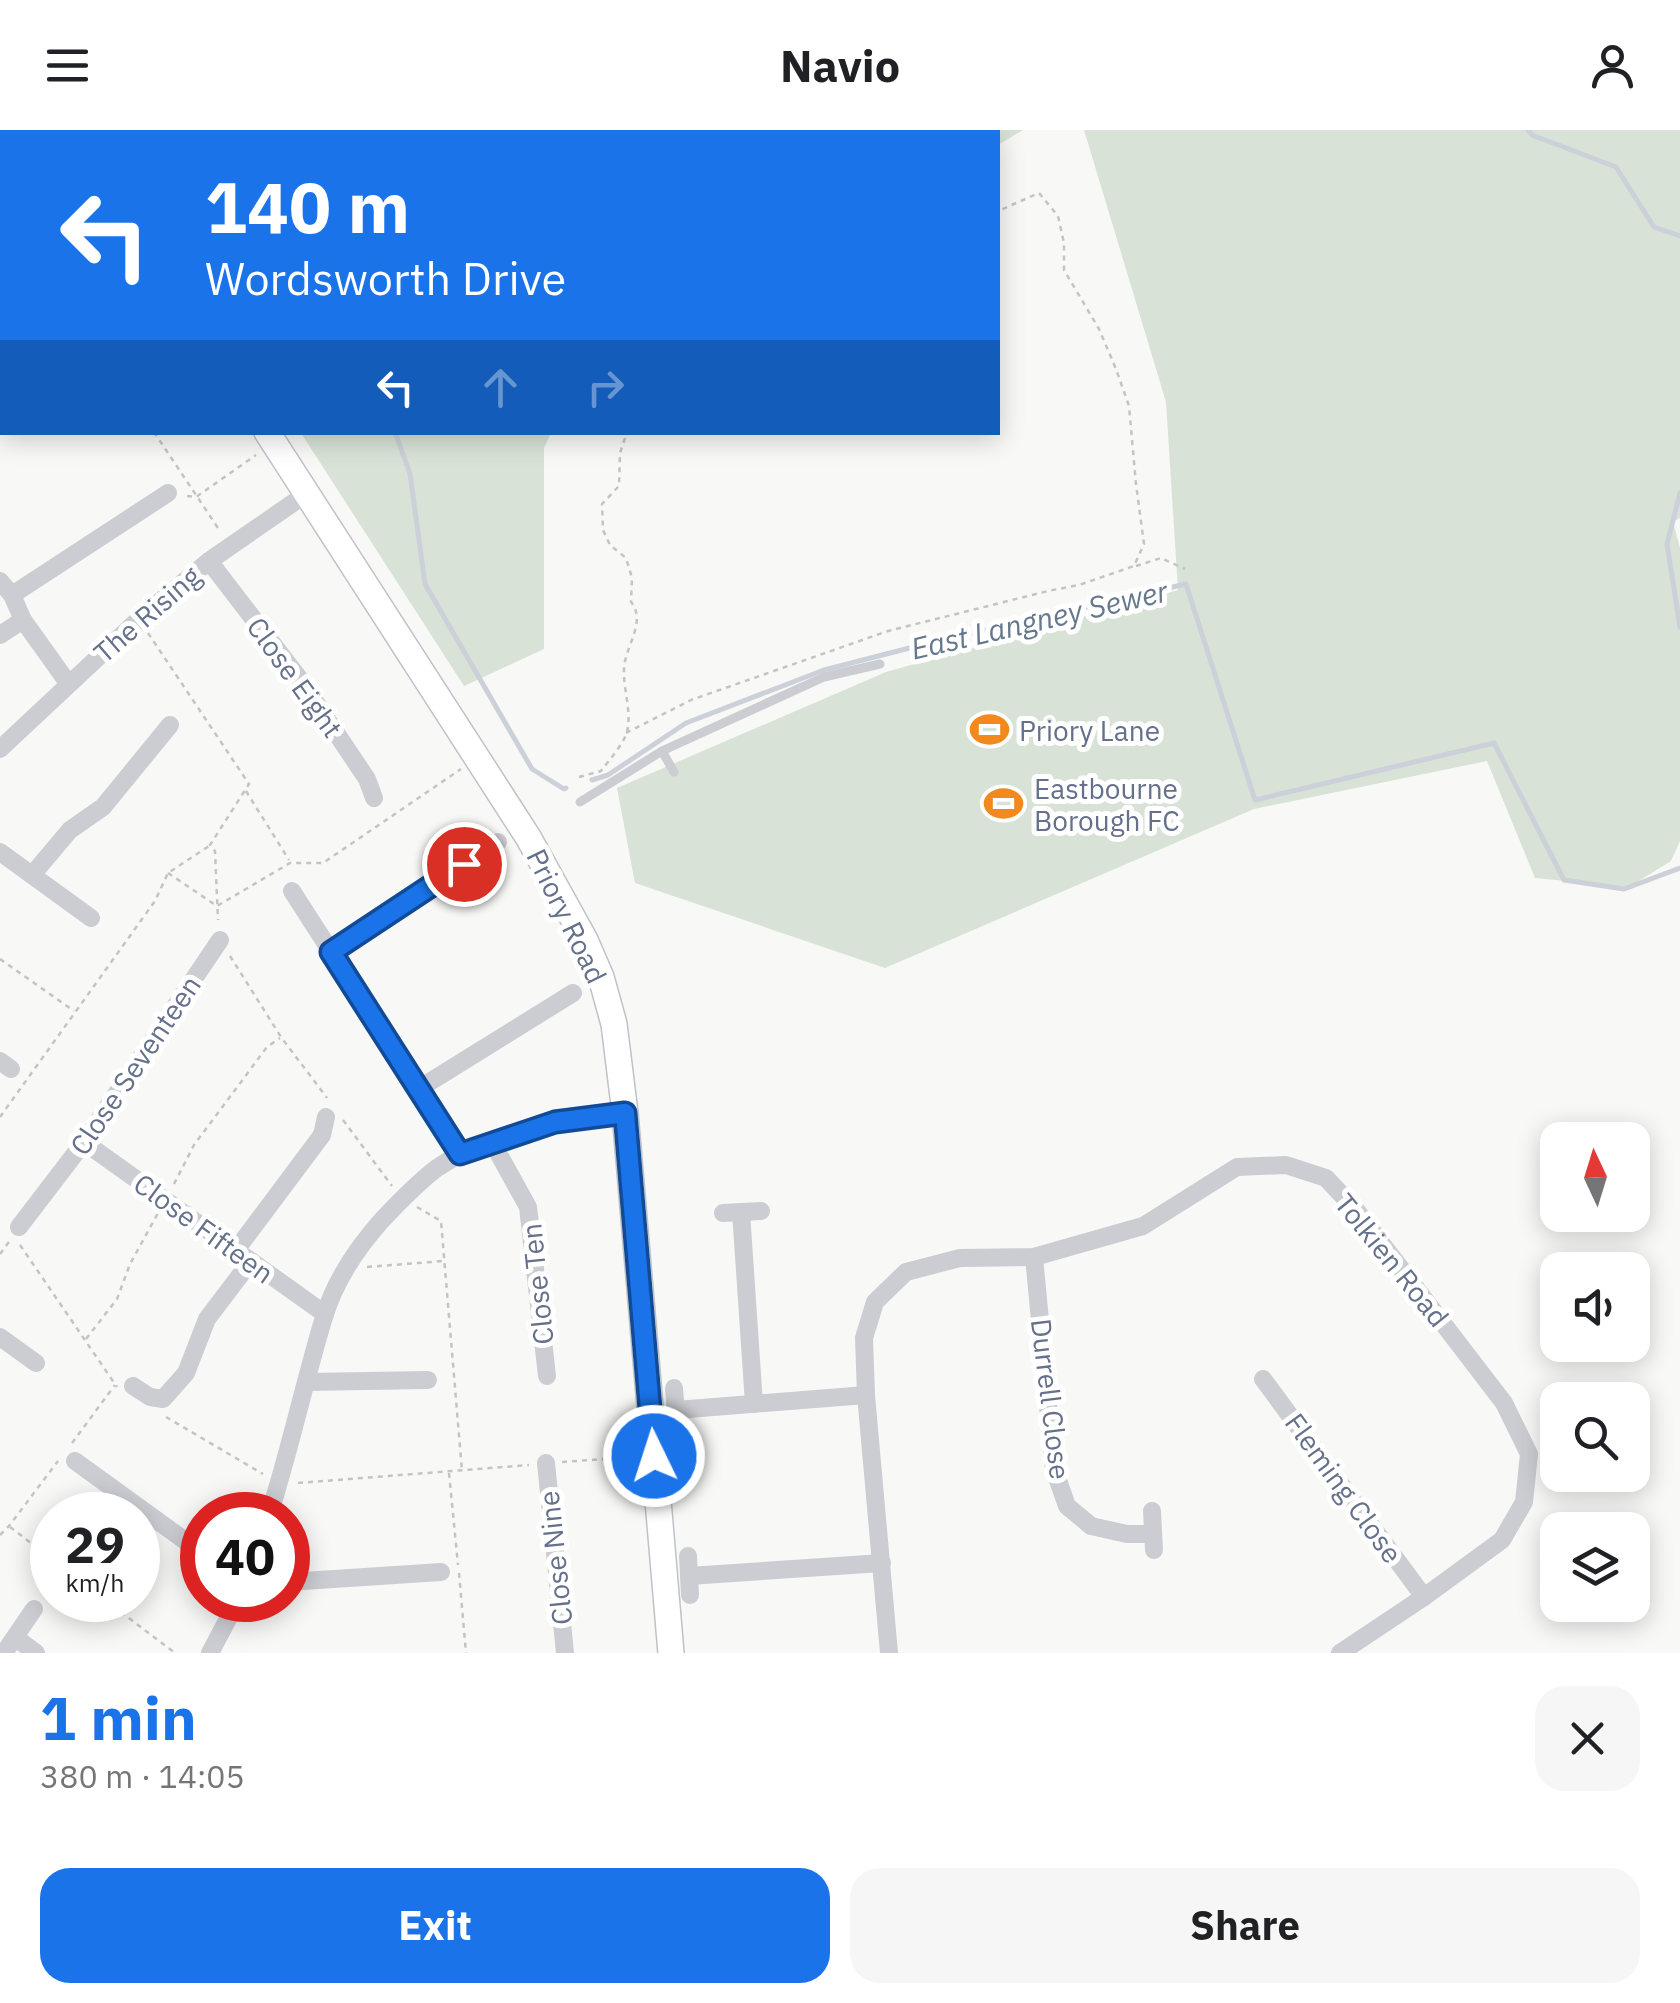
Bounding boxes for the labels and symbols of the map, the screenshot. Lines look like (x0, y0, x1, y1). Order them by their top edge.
street label: The Rising (86, 557, 208, 671)
water label: East Langney Sewer (907, 570, 1172, 668)
street label: Close Eight (239, 609, 351, 745)
sports icon: Priory Lane (968, 709, 1010, 751)
place label: Priory Lane (1019, 712, 1160, 749)
place label: Eastbourne Borough FC (1034, 770, 1180, 839)
sports icon: Eastbourne Borough FC (983, 783, 1025, 825)
pin (422, 822, 507, 907)
street label: Priory Road (519, 843, 615, 989)
street label: Close Seventeen (61, 968, 209, 1162)
north arrow (1540, 1122, 1650, 1232)
street label: Close Fifteen (127, 1165, 281, 1291)
street label: Tolkien Road (1327, 1186, 1457, 1334)
street label: Close Ten (512, 1222, 562, 1346)
street label: Durrell Close (1023, 1316, 1079, 1482)
position arrow (602, 1404, 706, 1508)
street label: Fleming Close (1277, 1405, 1411, 1571)
street label: Close Nine (530, 1489, 580, 1627)
speed limit sign: 40 (180, 1492, 310, 1622)

